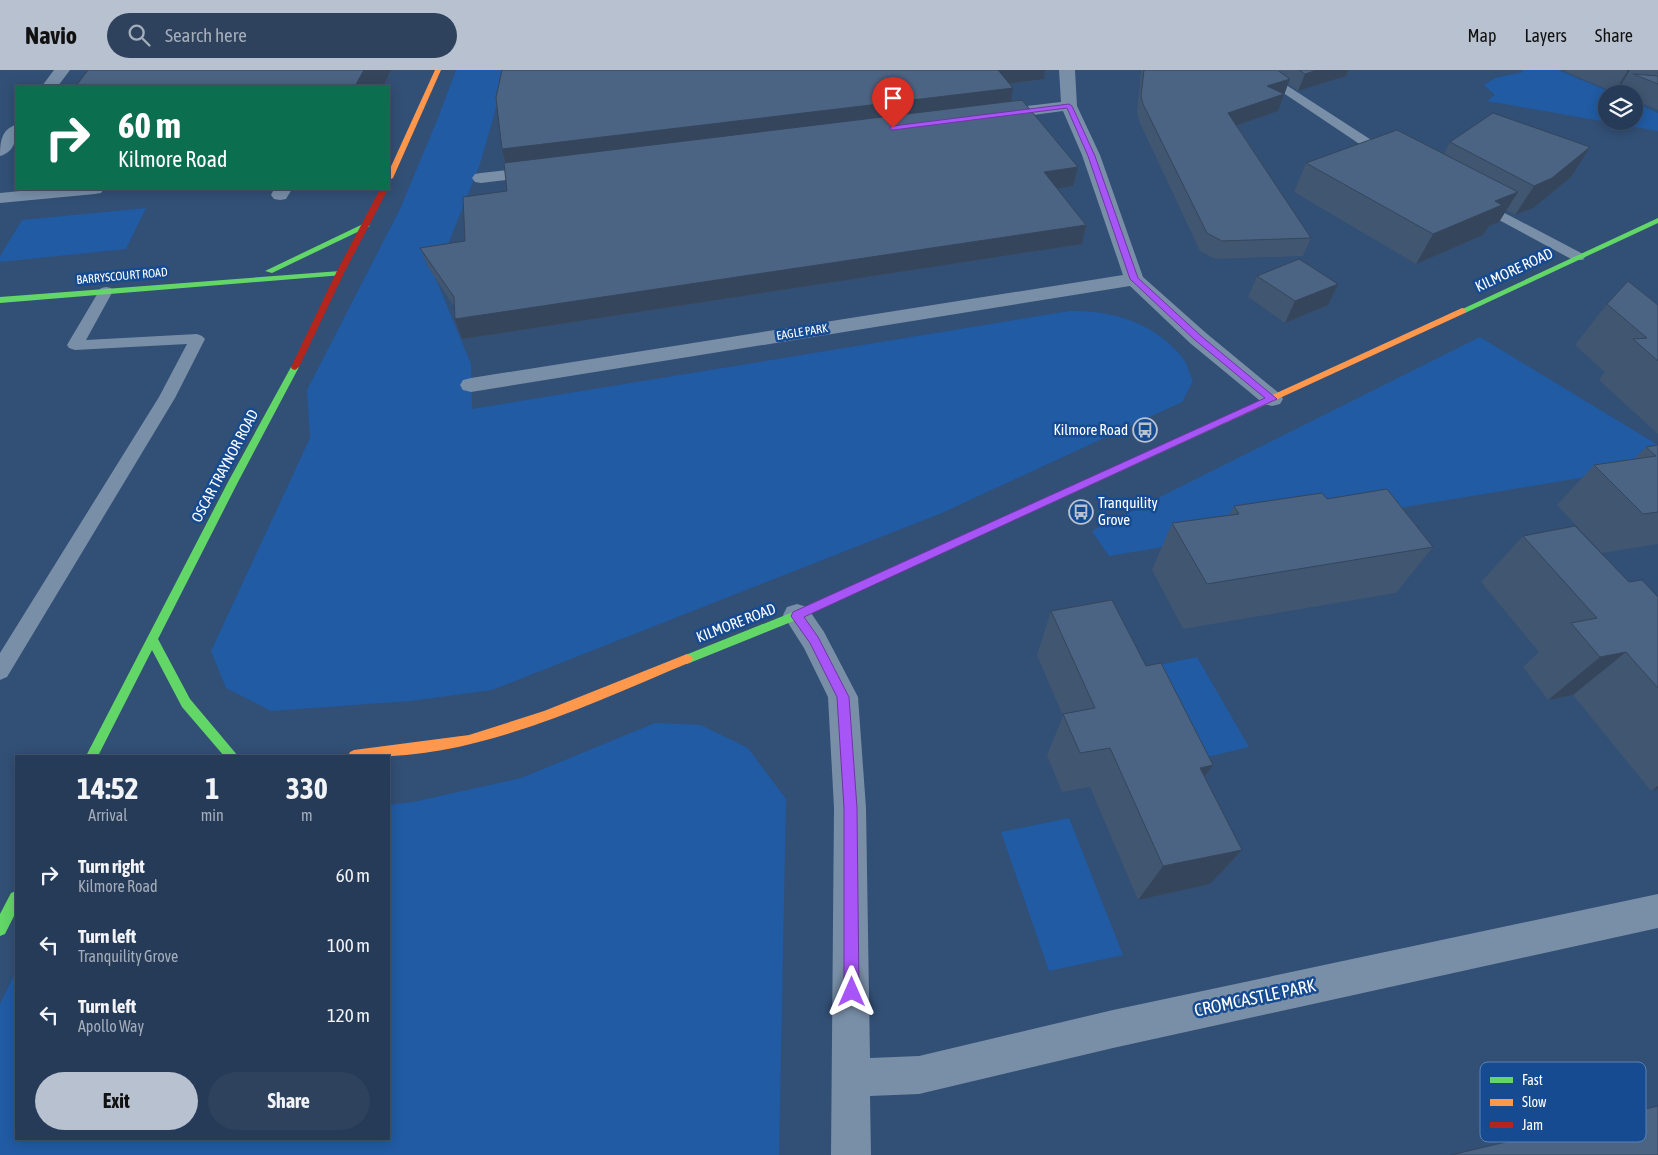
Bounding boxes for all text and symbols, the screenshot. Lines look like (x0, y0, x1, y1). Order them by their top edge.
search box (107, 13, 457, 58)
icon: search (125, 21, 153, 49)
text: Navio (25, 22, 77, 49)
text: Search here (165, 24, 247, 46)
text: Map (1467, 25, 1496, 46)
text: Layers (1524, 25, 1567, 46)
text: Share (1595, 25, 1633, 46)
pin (872, 77, 914, 128)
icon: arrive (879, 84, 907, 112)
map controls (1598, 85, 1643, 130)
button: layers (1598, 85, 1643, 130)
icon: right (35, 105, 100, 170)
text: 60 m (118, 105, 181, 145)
text: Kilmore Road (118, 146, 227, 172)
street label: KILMORE ROAD (1472, 244, 1555, 295)
street label: BARRYSCOURT ROAD (76, 265, 168, 287)
street label: EAGLE PARK (775, 321, 829, 343)
street label: OSCAR TRAYNOR ROAD (188, 407, 261, 525)
bus stop icon: Kilmore Road (1132, 417, 1158, 443)
place label: Kilmore Road (1053, 421, 1128, 438)
place label: Tranquility Grove (1098, 494, 1158, 528)
bus stop icon: Tranquility Grove (1068, 499, 1094, 525)
street label: KILMORE ROAD (694, 600, 778, 645)
text: 14:52 (77, 771, 139, 805)
text: 1 (205, 771, 219, 805)
text: 330 (286, 771, 328, 805)
text: Arrival (88, 806, 127, 824)
text: min (201, 806, 224, 824)
text: m (301, 806, 313, 824)
text: Turn right (78, 855, 145, 877)
icon: right (35, 861, 63, 889)
text: 60 m (336, 864, 370, 886)
text: Kilmore Road (78, 877, 158, 895)
text: Turn left (78, 925, 136, 947)
icon: left (35, 931, 63, 959)
text: 100 m (327, 934, 370, 956)
text: Tranquility Grove (78, 947, 178, 965)
position arrow (825, 965, 877, 1017)
street label: CROMCASTLE PARK (1192, 974, 1318, 1021)
text: Turn left (78, 995, 136, 1017)
icon: left (35, 1001, 63, 1029)
text: 120 m (327, 1004, 370, 1026)
text: Apollo Way (78, 1017, 144, 1035)
legend (1480, 1062, 1646, 1142)
button: Exit (35, 1072, 198, 1130)
button: Share (208, 1072, 370, 1130)
text: Fast (1522, 1072, 1543, 1088)
text: Slow (1522, 1094, 1547, 1110)
text: Jam (1522, 1117, 1543, 1133)

